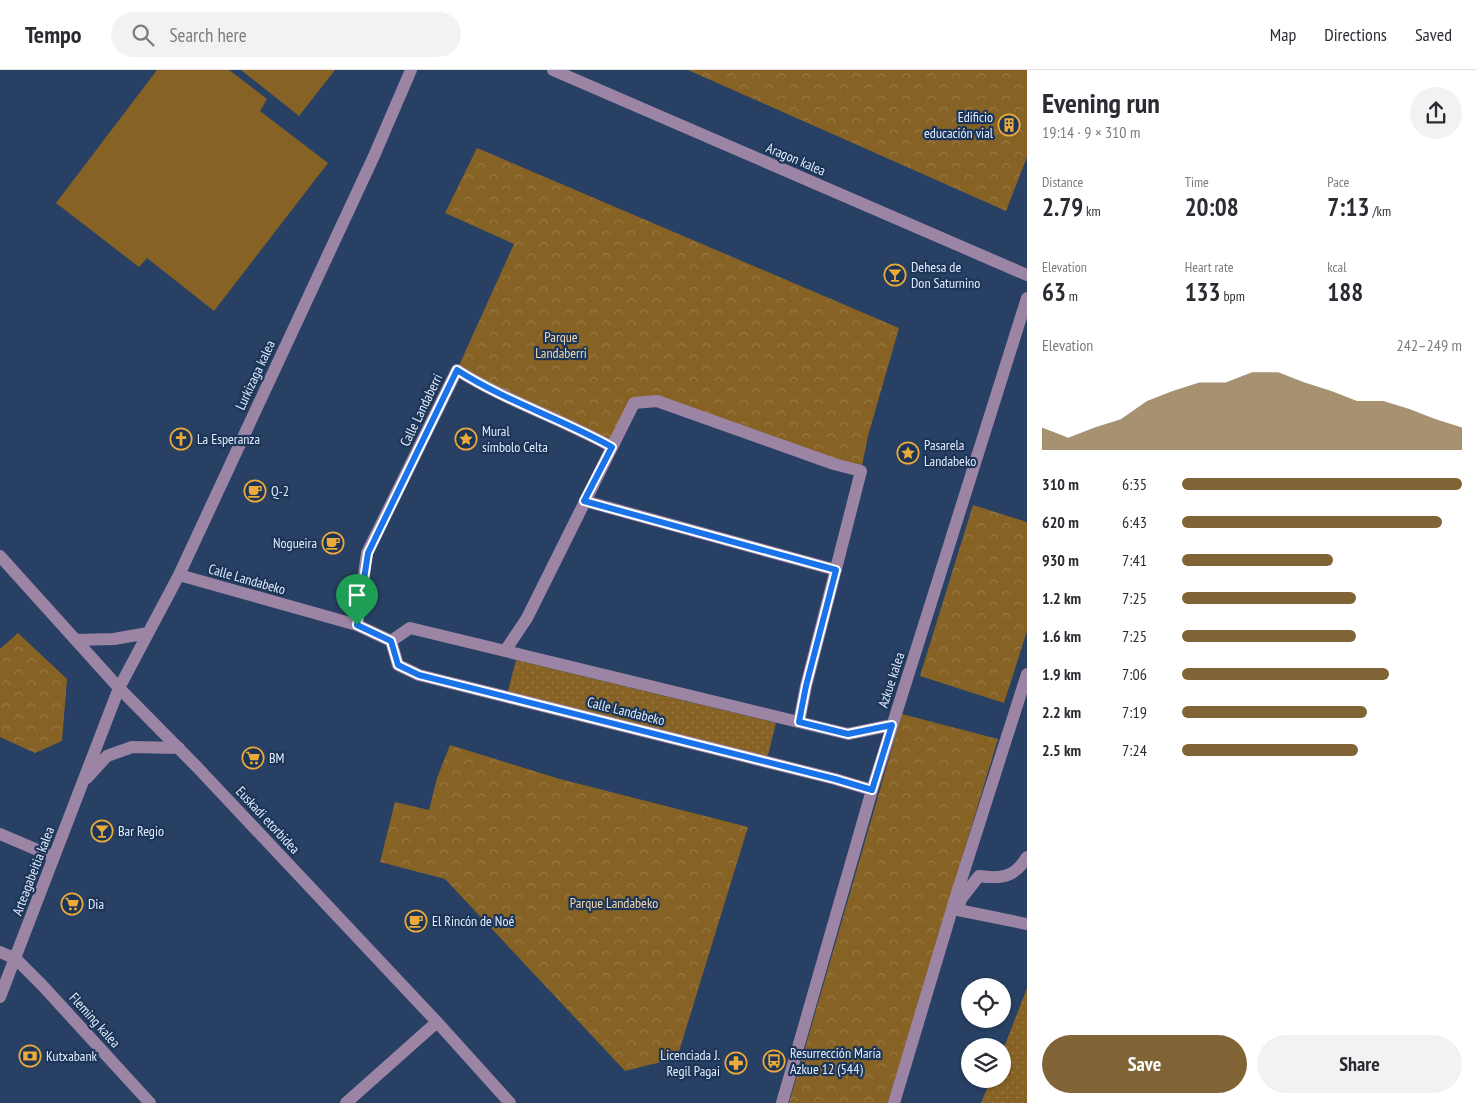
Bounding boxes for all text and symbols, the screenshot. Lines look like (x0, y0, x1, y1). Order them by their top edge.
search box (111, 12, 461, 57)
text: Tempo (25, 19, 81, 50)
icon: search (129, 21, 157, 49)
text: Search here (169, 23, 247, 47)
text: Map (1270, 23, 1296, 46)
text: Directions (1324, 23, 1387, 46)
text: Saved (1415, 23, 1452, 46)
text: Evening run (1042, 84, 1160, 121)
button: share (1410, 87, 1462, 139)
place label: Edificio educación vial (924, 108, 994, 142)
building icon: Edificio educación vial (997, 113, 1021, 137)
text: 19:14 · 9 × 310 m (1042, 122, 1140, 142)
street label: Aragon kalea (764, 138, 828, 180)
text: Distance (1042, 173, 1083, 191)
text: Time (1185, 173, 1209, 191)
text: Pace (1327, 173, 1349, 191)
text: 2.79 (1042, 191, 1083, 223)
text: 20:08 (1185, 191, 1239, 223)
text: 7:13 (1327, 191, 1369, 223)
text: km (1083, 202, 1101, 220)
text: /km (1369, 202, 1391, 220)
place label: Dehesa de Don Saturnino (911, 258, 980, 292)
text: Elevation (1042, 258, 1087, 276)
text: Heart rate (1185, 258, 1234, 276)
text: kcal (1327, 258, 1346, 276)
bar icon: Dehesa de Don Saturnino (883, 263, 907, 287)
text: 63 (1042, 276, 1066, 308)
text: 133 (1185, 276, 1221, 308)
text: 188 (1327, 276, 1363, 308)
text: m (1066, 287, 1078, 305)
text: bpm (1221, 287, 1245, 305)
park label: Parque Landaberri (535, 328, 587, 362)
text: Elevation (1042, 335, 1093, 355)
text: 242–249 m (1397, 335, 1462, 355)
street label: Lurkizaga kalea (231, 337, 279, 413)
street label: Calle Landaberri (396, 371, 446, 449)
place label: Mural símbolo Celta (482, 422, 548, 456)
church icon: La Esperanza (169, 427, 193, 451)
place icon: Mural símbolo Celta (454, 427, 478, 451)
place label: La Esperanza (197, 430, 260, 448)
place label: Pasarela Landabeko (924, 436, 976, 470)
place icon: Pasarela Landabeko (896, 441, 920, 465)
text: 310 m (1042, 474, 1079, 494)
text: 6:35 (1122, 474, 1147, 494)
cafe icon: Q-2 (243, 479, 267, 503)
place label: Q-2 (271, 482, 289, 500)
text: 620 m (1042, 512, 1079, 532)
text: 6:43 (1122, 512, 1147, 532)
cafe icon: Nogueira (321, 531, 345, 555)
place label: Nogueira (273, 534, 317, 552)
text: 930 m (1042, 550, 1079, 570)
text: 7:41 (1122, 550, 1147, 570)
street label: Calle Landabeko (206, 559, 288, 599)
pin (336, 574, 378, 625)
icon: arrive (343, 581, 371, 609)
text: 1.2 km (1042, 588, 1081, 608)
text: 7:25 (1122, 588, 1147, 608)
text: 1.6 km (1042, 626, 1081, 646)
text: 7:25 (1122, 626, 1147, 646)
street label: Azkue kalea (874, 650, 908, 710)
text: 1.9 km (1042, 664, 1081, 684)
text: 7:06 (1122, 664, 1147, 684)
street label: Calle Landabeko (585, 693, 667, 729)
text: 2.2 km (1042, 702, 1081, 722)
text: 7:19 (1122, 702, 1147, 722)
text: 2.5 km (1042, 740, 1081, 760)
text: 7:24 (1122, 740, 1147, 760)
supermarket icon: BM (241, 746, 265, 770)
place label: BM (269, 749, 285, 767)
street label: Euskadi etorbidea (232, 782, 304, 858)
bar icon: Bar Regio (90, 819, 114, 843)
place label: Bar Regio (118, 822, 164, 840)
street label: Arteagabeitia kalea (8, 824, 58, 918)
supermarket icon: Dia (60, 892, 84, 916)
park label: Parque Landabeko (570, 894, 658, 912)
place label: Dia (88, 895, 104, 913)
cafe icon: El Rincón de Noé (404, 909, 428, 933)
place label: El Rincón de Noé (432, 912, 514, 930)
map controls (961, 978, 1011, 1088)
button: locate (961, 978, 1011, 1028)
street label: Fleming kalea (66, 989, 124, 1051)
button: Save (1042, 1035, 1247, 1093)
button: Share (1257, 1035, 1462, 1093)
button: layers (961, 1038, 1011, 1088)
bank icon: Kutxabank (18, 1044, 42, 1068)
place label: Resurrección María Azkue 12 (544) (790, 1044, 881, 1078)
place label: Licenciada J. Regil Pagai (660, 1046, 720, 1080)
place label: Kutxabank (46, 1047, 98, 1065)
bus stop icon: Resurrección María Azkue 12 (544) (762, 1049, 786, 1073)
pharmacy icon: Licenciada J. Regil Pagai (724, 1051, 748, 1075)

